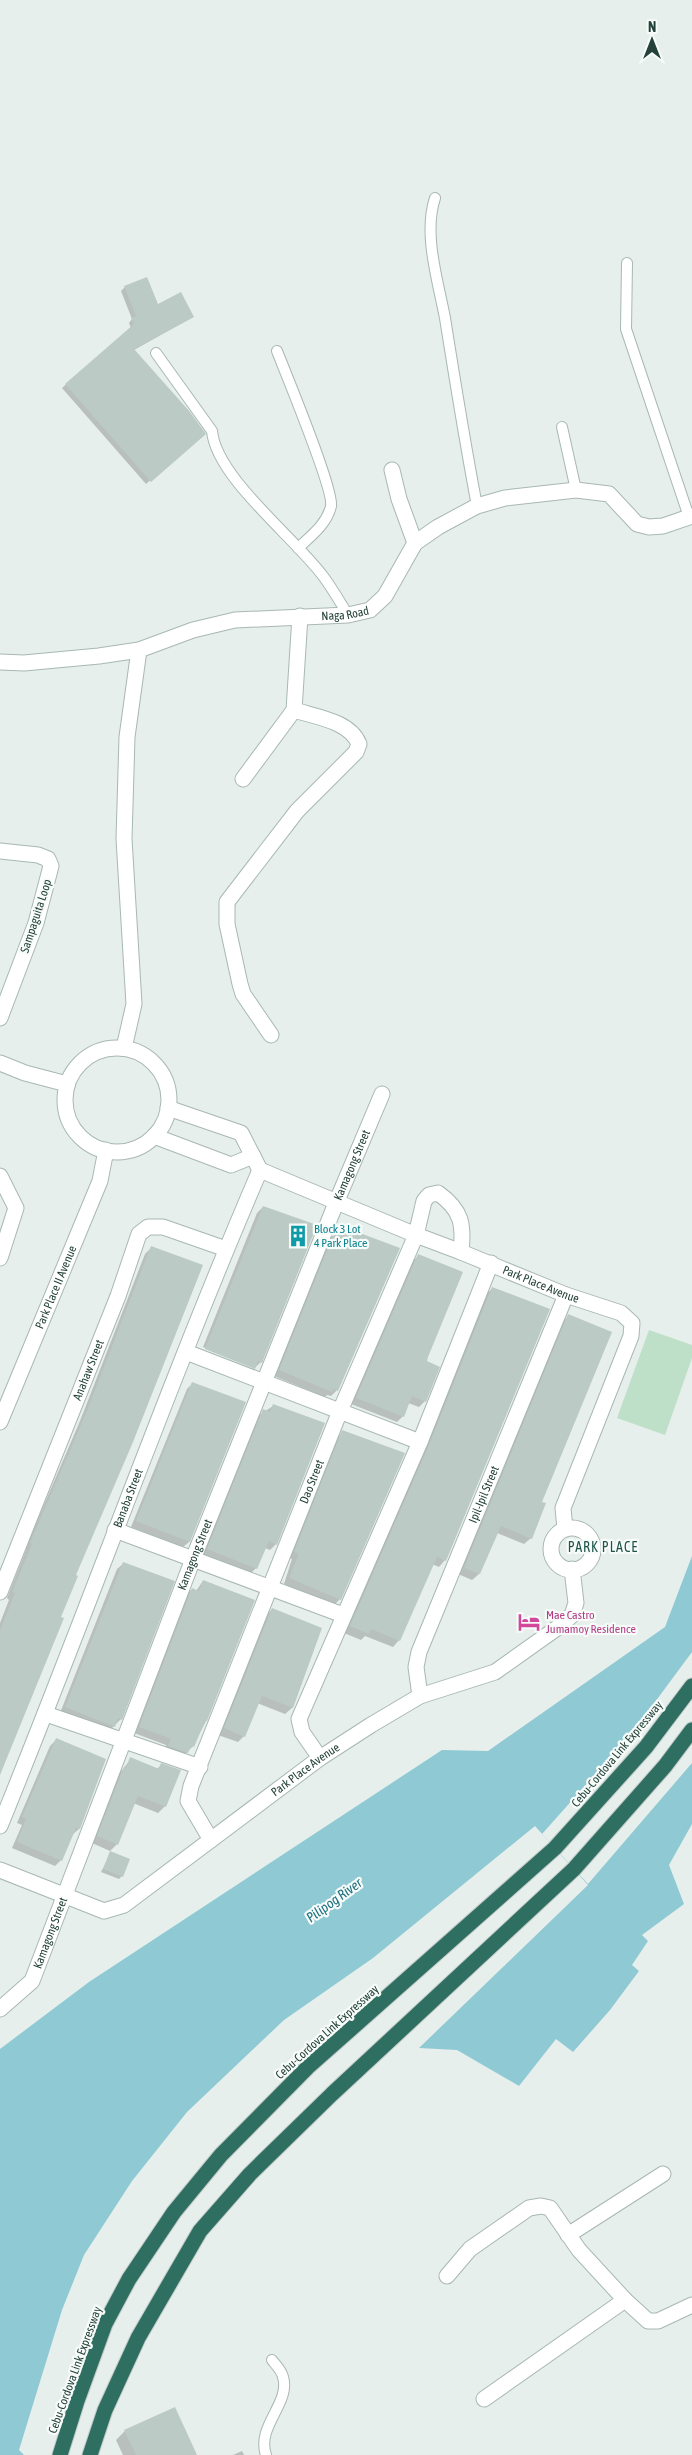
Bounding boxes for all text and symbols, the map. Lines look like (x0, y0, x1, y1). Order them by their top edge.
north arrow (627, 15, 677, 65)
text: N (648, 19, 656, 35)
street label: Naga Road (321, 603, 370, 623)
street label: Sampaguita Loop (18, 877, 55, 955)
street label: Kamagong Street (331, 1127, 373, 1202)
place label: Block 3 Lot 4 Park Place (314, 1222, 368, 1250)
building icon: Block 3 Lot 4 Park Place (285, 1223, 311, 1249)
street label: Park Place II Avenue (32, 1243, 79, 1331)
street label: Park Place Avenue (500, 1263, 581, 1306)
street label: Anahaw Street (70, 1337, 107, 1402)
street label: Dao Street (297, 1457, 327, 1506)
street label: Ipil-Ipil Street (466, 1463, 502, 1525)
street label: Banaba Street (110, 1466, 146, 1530)
street label: Kamagong Street (175, 1517, 215, 1592)
district label: PARK PLACE (568, 1539, 638, 1555)
place label: Mae Castro Jumamoy Residence (546, 1608, 636, 1636)
hotel icon: Mae Castro Jumamoy Residence (516, 1609, 542, 1635)
street label: Cebu-Cordova Link Expressway (569, 1698, 665, 1810)
street label: Park Place Avenue (268, 1740, 342, 1799)
water label: Pilipog River (303, 1874, 366, 1926)
street label: Kamagong Street (30, 1895, 70, 1970)
street label: Cebu-Cordova Link Expressway (273, 1982, 382, 2082)
street label: Cebu-Cordova Link Expressway (46, 2305, 105, 2435)

